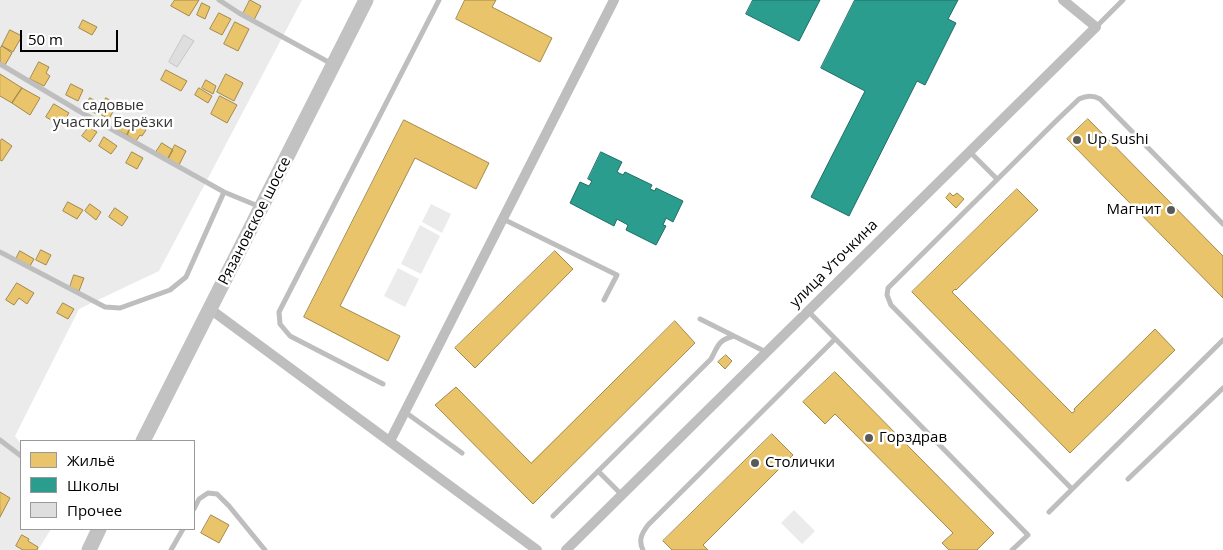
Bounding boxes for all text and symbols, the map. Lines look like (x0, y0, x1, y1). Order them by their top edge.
scale bar (22, 20, 120, 52)
text: 50 m (28, 29, 63, 49)
park label: садовые участки Берёзки (53, 97, 173, 132)
place label: Up Sushi (1087, 131, 1149, 149)
marker: Up Sushi (1071, 134, 1083, 146)
street label: Рязановское шоссе (215, 154, 295, 288)
place label: Магнит (1107, 201, 1161, 219)
marker: Магнит (1165, 204, 1177, 216)
street label: улица Уточкина (786, 216, 882, 312)
place label: Горздрав (879, 429, 947, 447)
marker: Горздрав (863, 432, 875, 444)
legend (20, 440, 195, 530)
text: Жильё (67, 450, 115, 470)
place label: Столички (765, 454, 835, 472)
marker: Столички (749, 457, 761, 469)
text: Школы (67, 475, 119, 495)
text: Прочее (67, 500, 122, 520)

